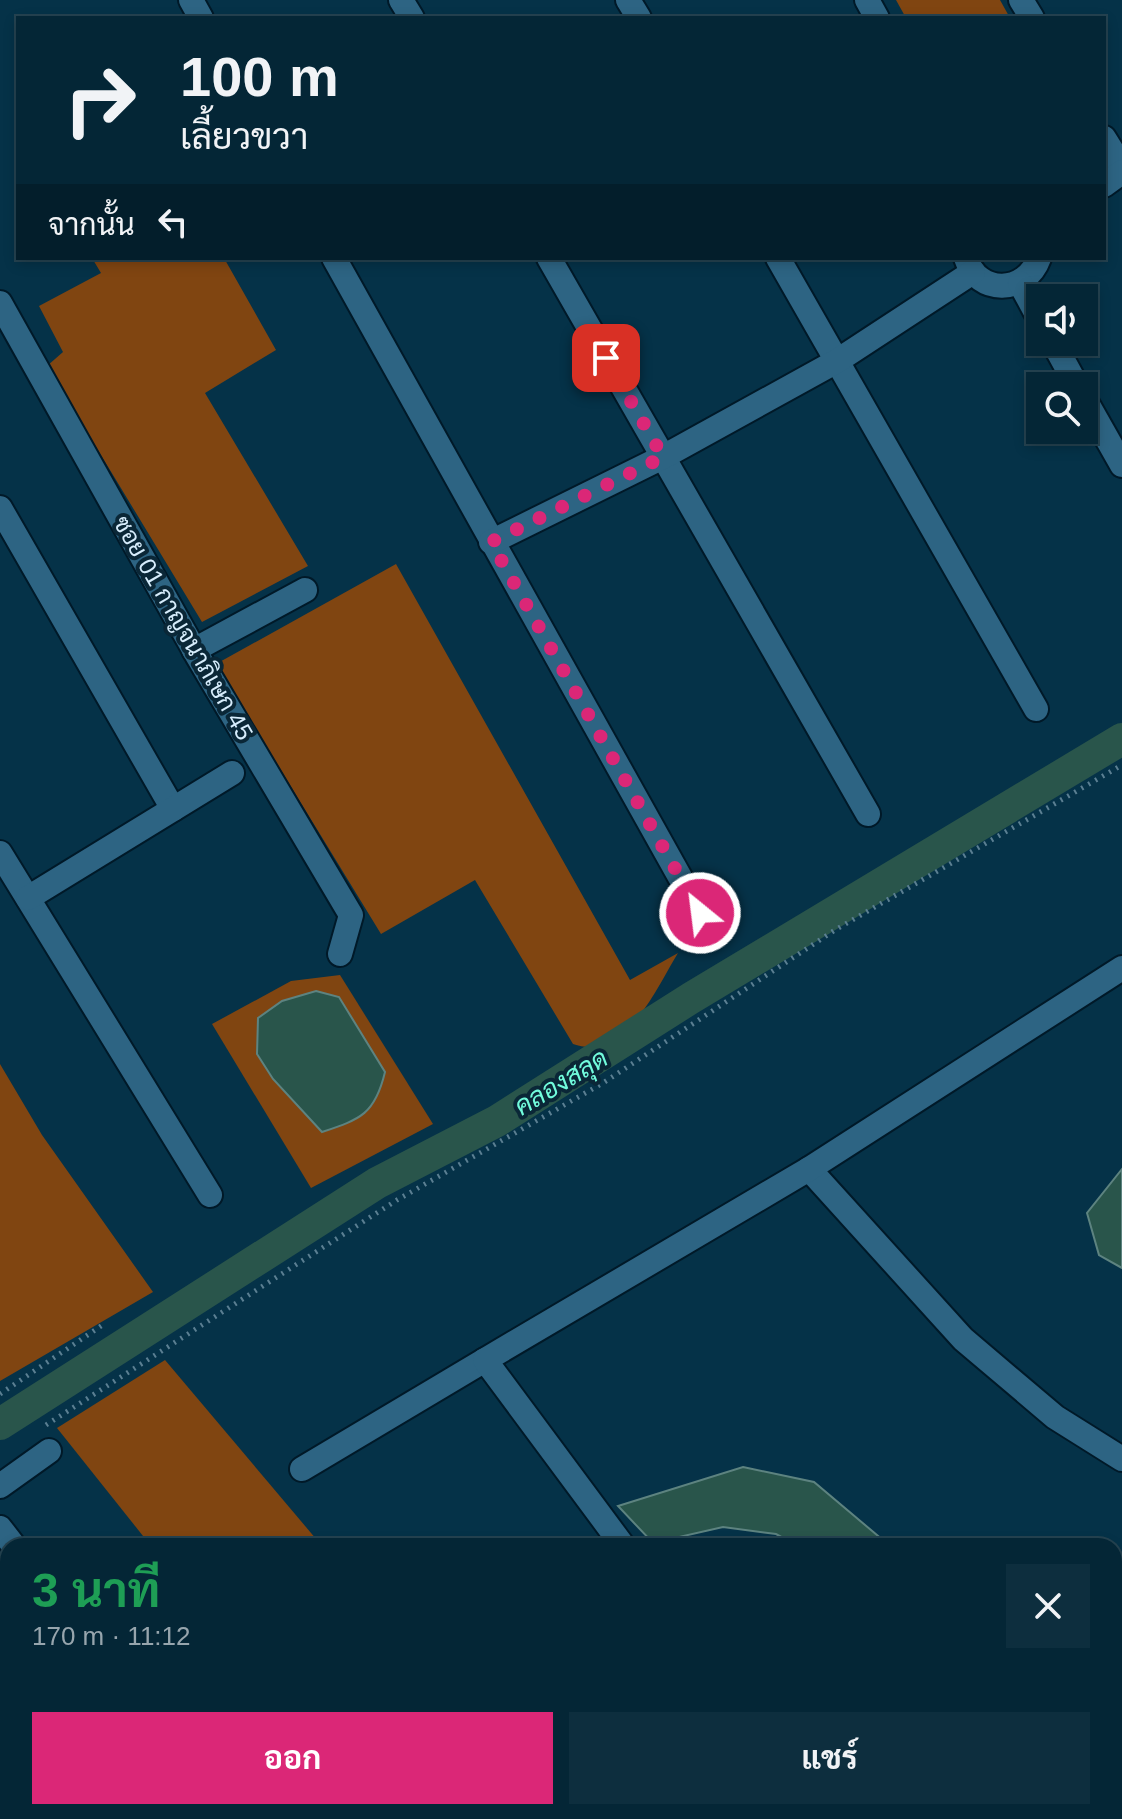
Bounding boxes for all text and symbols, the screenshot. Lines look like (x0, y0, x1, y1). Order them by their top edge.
text: 100 m (180, 45, 339, 108)
icon: right (48, 48, 152, 152)
text: เลี้ยวขวา (180, 116, 308, 157)
icon: left (151, 200, 195, 244)
text: จากนั้น (48, 208, 135, 241)
map controls (1026, 284, 1098, 444)
button: sound (1026, 284, 1098, 356)
pin (572, 324, 640, 392)
icon: arrive (584, 336, 628, 380)
button: search (1026, 372, 1098, 444)
street label: ซอย 01 กาญจนาภิเษก 45 (107, 511, 259, 745)
position arrow (658, 871, 742, 955)
water label: คลองสลุด (509, 1043, 615, 1124)
text: 3 นาที (32, 1564, 160, 1617)
button: close (1006, 1564, 1090, 1648)
text: 170 m · 11:12 (32, 1621, 191, 1651)
button: ออก (32, 1712, 553, 1804)
button: แชร์ (569, 1712, 1090, 1804)

